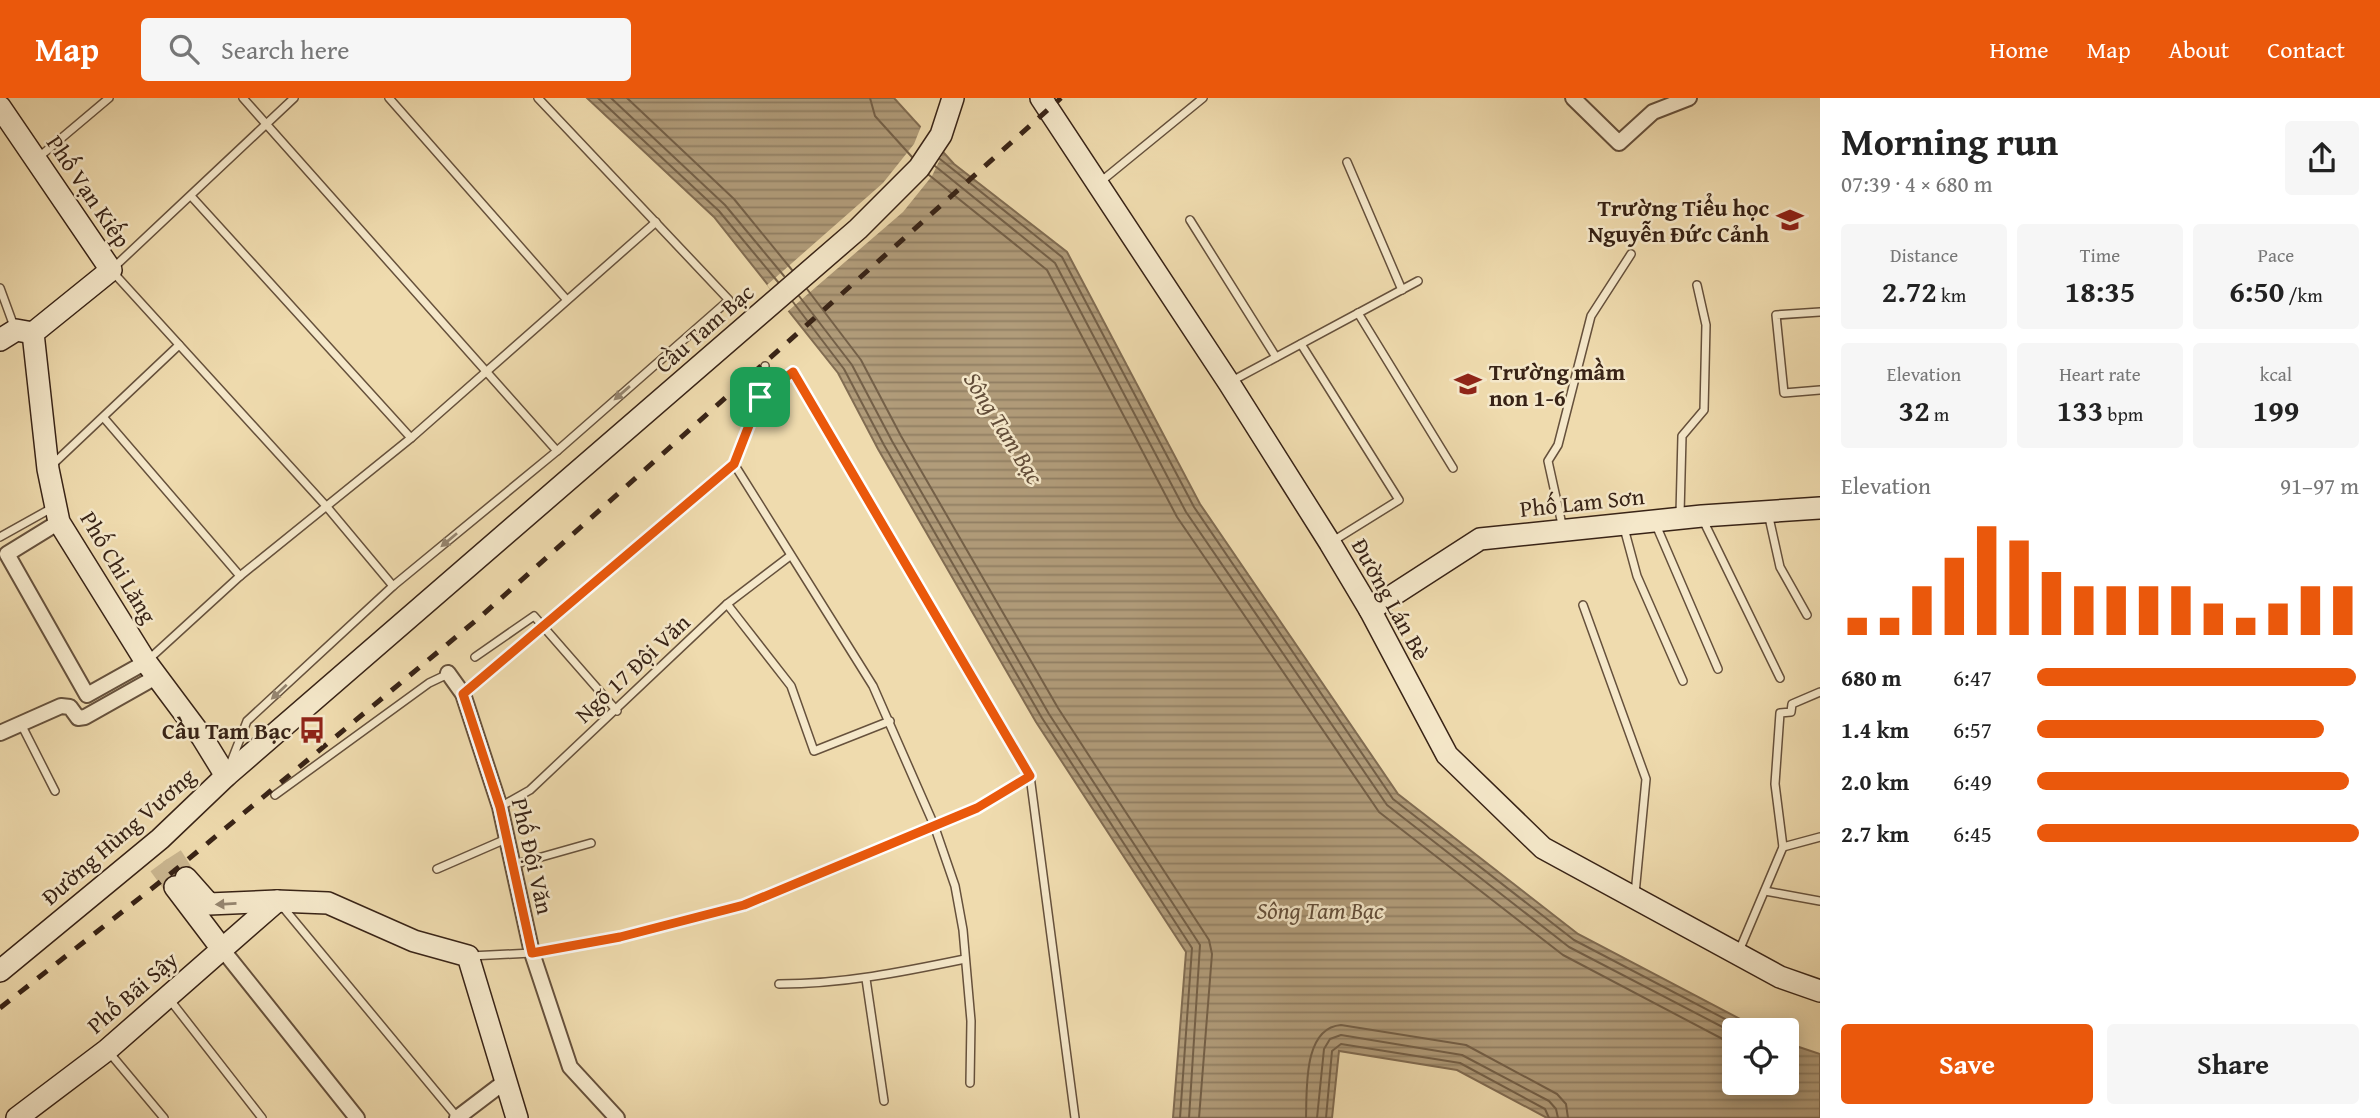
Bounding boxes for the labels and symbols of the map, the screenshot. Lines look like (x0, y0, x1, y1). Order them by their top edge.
street label: Phố Vạn Kiếp (39, 128, 139, 254)
place label: Trường Tiểu học Nguyễn Đức Cảnh (1588, 191, 1769, 250)
school or university icon: Trường Tiểu học Nguyễn Đức Cảnh (1775, 205, 1805, 235)
street label: Cầu Tam Bạc (647, 276, 761, 380)
place label: Trường mầm non 1-6 (1489, 355, 1625, 414)
water label: Sông Tam Bạc (955, 365, 1053, 491)
pin (730, 367, 790, 427)
school or university icon: Trường mầm non 1-6 (1453, 369, 1483, 399)
one-way arrow (614, 385, 631, 400)
street label: Phố Lam Sơn (1518, 479, 1646, 525)
street label: Phố Chi Lăng (73, 505, 166, 630)
street label: Đường Lán Bè (1344, 532, 1438, 666)
one-way arrow (440, 533, 458, 548)
street label: Ngõ 17 Đội Văn (567, 606, 697, 730)
one-way arrow (271, 683, 288, 699)
place label: Cầu Tam Bạc (162, 714, 291, 747)
bus stop icon: Cầu Tam Bạc (297, 715, 327, 745)
street label: Đường Hùng Vương (34, 759, 203, 912)
street label: Phố Đội Văn (504, 795, 562, 917)
water label: Sông Tam Bạc (1256, 893, 1384, 928)
one-way arrow (214, 898, 236, 909)
street label: Phố Bãi Sậy (79, 943, 185, 1041)

